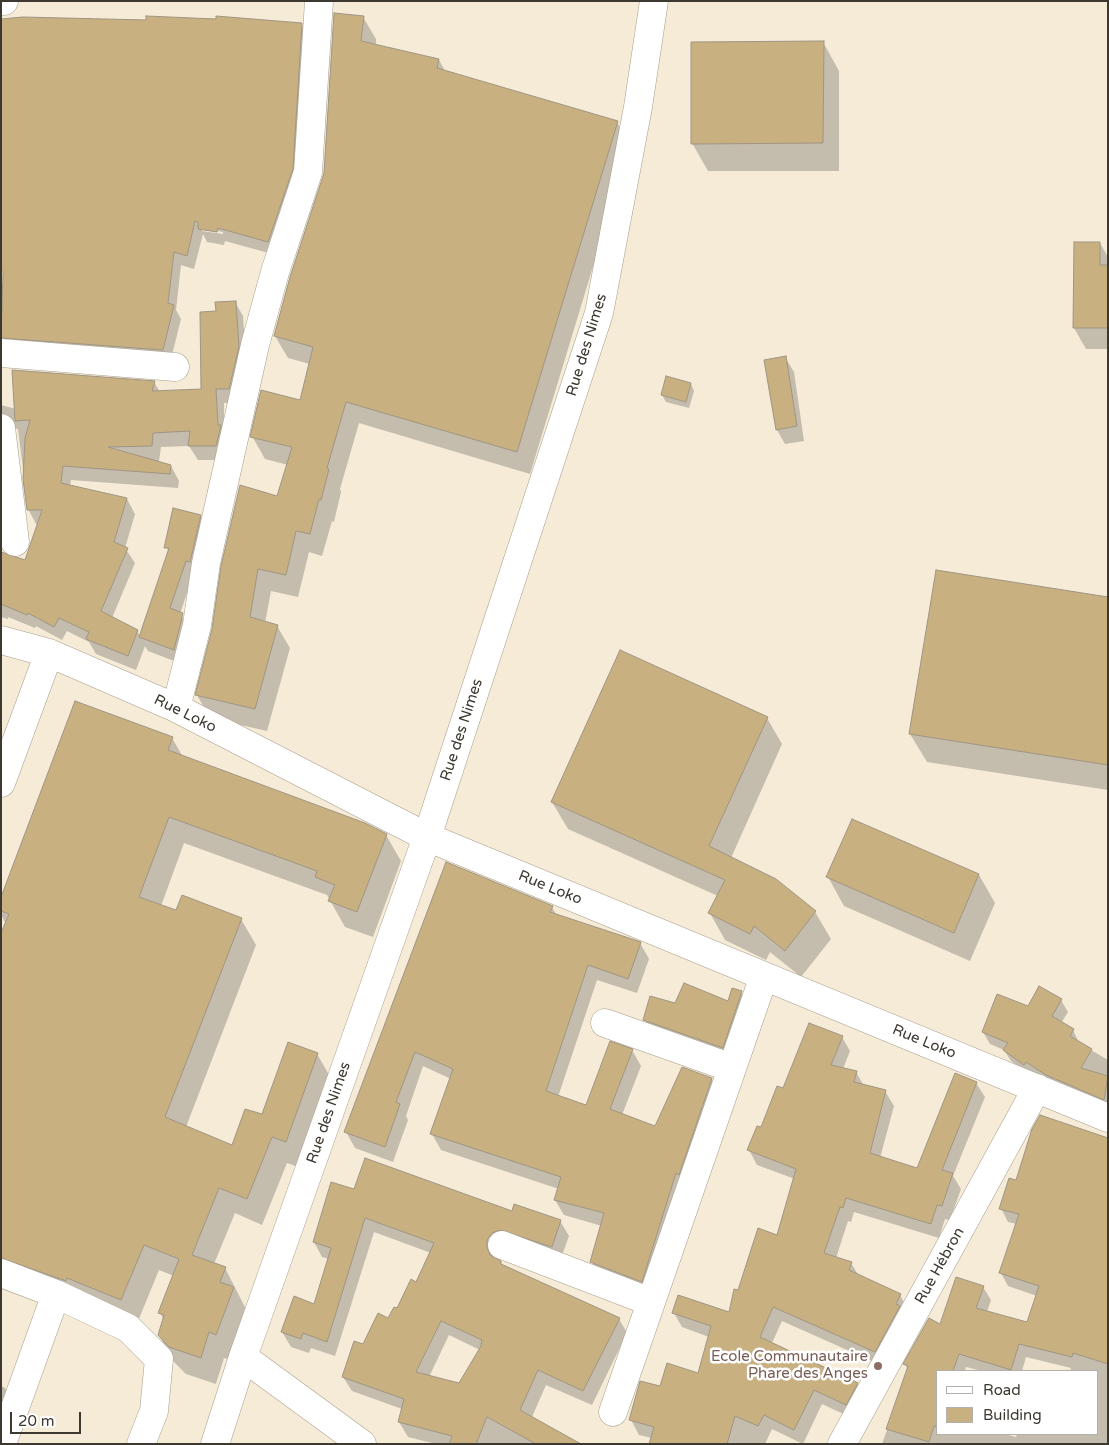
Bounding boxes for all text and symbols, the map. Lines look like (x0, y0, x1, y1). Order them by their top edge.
street label: Rue des Nimes (563, 292, 611, 398)
street label: Rue des Nimes (437, 677, 487, 783)
street label: Rue Loko (151, 691, 219, 737)
street label: Rue Loko (516, 867, 584, 909)
street label: Rue Loko (890, 1021, 958, 1063)
street label: Rue des Nimes (303, 1060, 355, 1166)
street label: Rue Hébron (912, 1224, 968, 1308)
place label: Ecole Communautaire Phare des Anges (711, 1348, 868, 1383)
marker: Ecole Communautaire Phare des Anges (872, 1360, 884, 1372)
legend (936, 1370, 1099, 1435)
text: Road (983, 1381, 1021, 1399)
scale bar (12, 1402, 84, 1434)
text: Building (983, 1406, 1042, 1424)
text: 20 m (18, 1412, 55, 1430)

